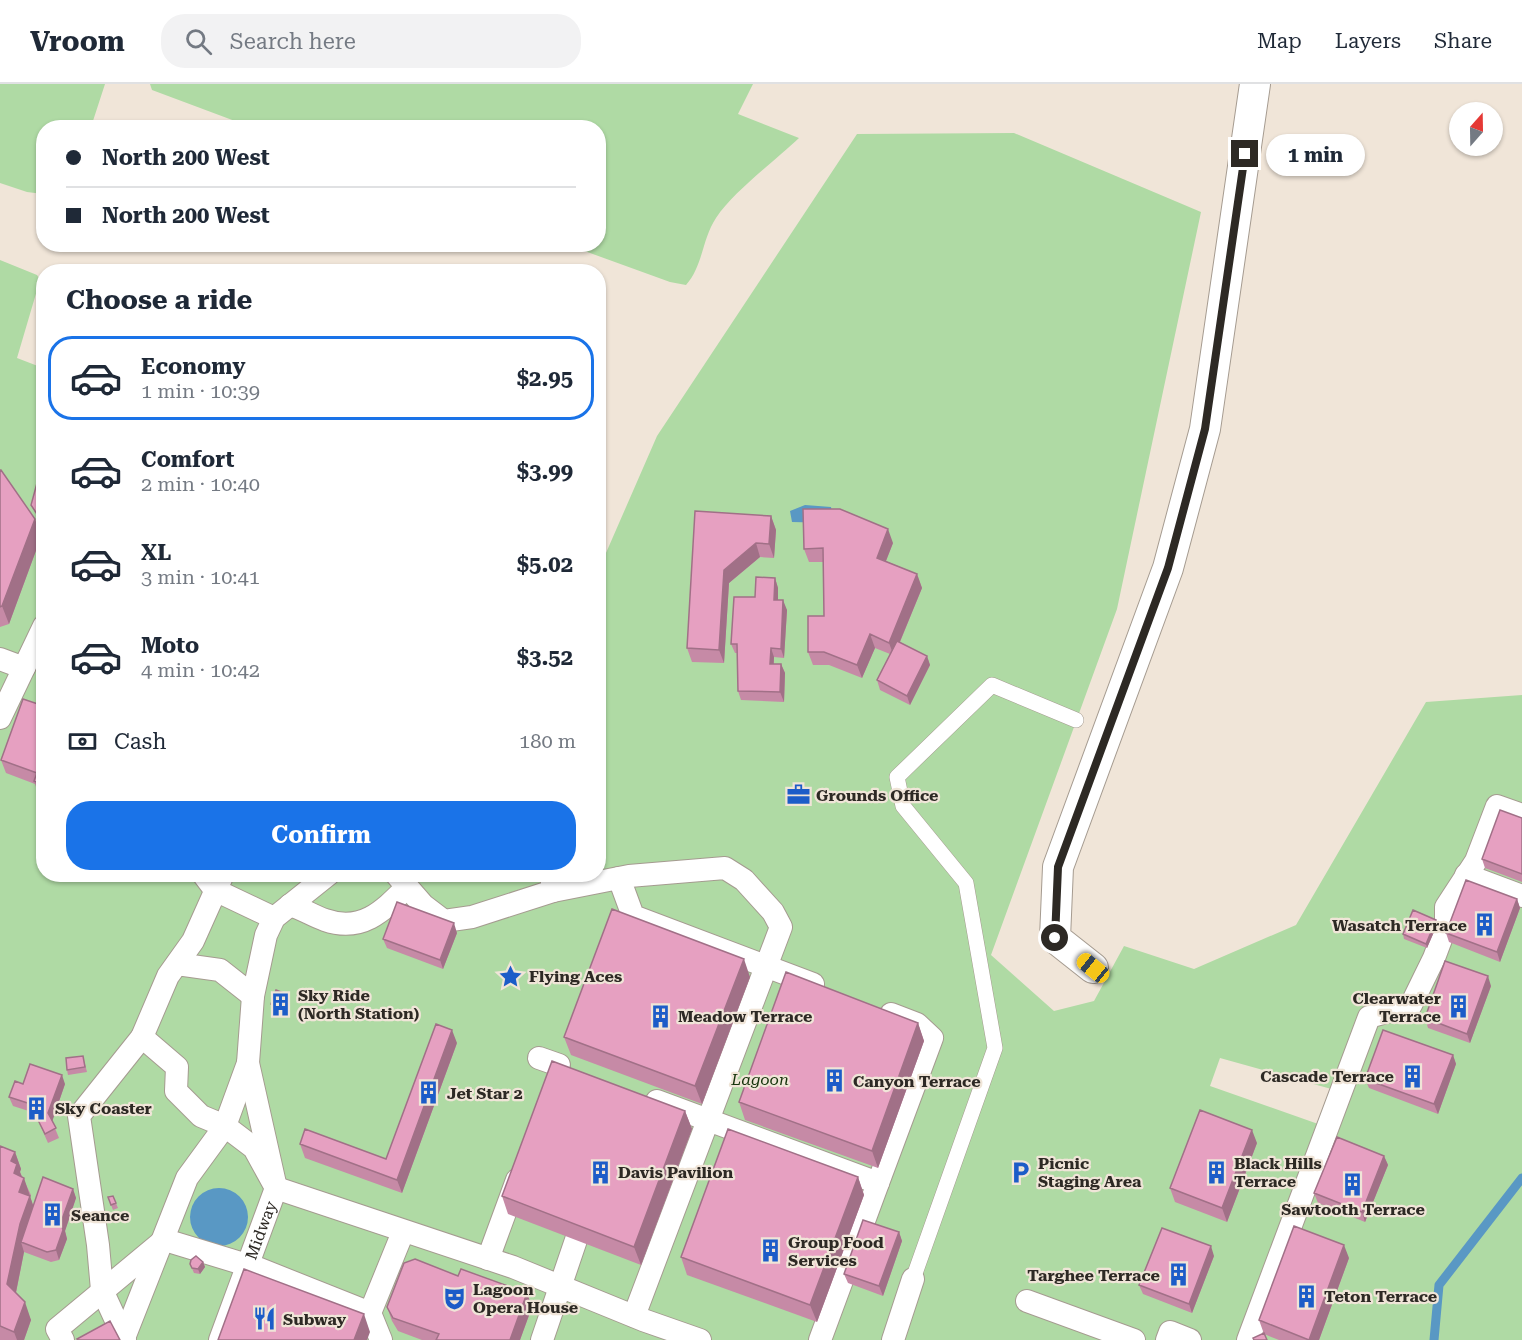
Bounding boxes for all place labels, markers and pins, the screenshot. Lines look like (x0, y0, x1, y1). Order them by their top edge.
office icon: Grounds Office (785, 782, 811, 808)
place label: Grounds Office (816, 786, 938, 805)
building icon: Wasatch Terrace (1472, 912, 1498, 938)
place label: Wasatch Terrace (1332, 916, 1467, 935)
place icon: Flying Aces (498, 963, 524, 989)
place label: Flying Aces (529, 967, 622, 986)
place label: Sky Ride (North Station) (298, 986, 420, 1023)
place label: Clearwater Terrace (1353, 989, 1441, 1026)
building icon: Sky Ride (North Station) (267, 991, 293, 1017)
building icon: Clearwater Terrace (1446, 994, 1472, 1020)
building icon: Meadow Terrace (647, 1003, 673, 1029)
place label: Meadow Terrace (678, 1007, 812, 1026)
building icon: Cascade Terrace (1399, 1063, 1425, 1089)
place label: Cascade Terrace (1260, 1067, 1394, 1086)
building icon: Canyon Terrace (822, 1068, 848, 1094)
place label: Canyon Terrace (853, 1072, 981, 1091)
building icon: Jet Star 2 (416, 1080, 442, 1106)
place label: Jet Star 2 (447, 1084, 523, 1103)
building icon: Sky Coaster (24, 1095, 50, 1121)
place label: Sky Coaster (55, 1099, 152, 1118)
place label: Picnic Staging Area (1038, 1154, 1142, 1191)
place label: Black Hills Terrace (1234, 1154, 1322, 1191)
building icon: Davis Pavilion (587, 1159, 613, 1185)
parking icon: Picnic Staging Area (1007, 1159, 1033, 1185)
building icon: Black Hills Terrace (1203, 1159, 1229, 1185)
place label: Davis Pavilion (618, 1163, 733, 1182)
building icon: Sawtooth Terrace (1340, 1171, 1366, 1197)
place label: Sawtooth Terrace (1281, 1200, 1425, 1219)
building icon: Seance (40, 1202, 66, 1228)
place label: Seance (71, 1206, 129, 1225)
place label: Group Food Services (788, 1233, 884, 1270)
building icon: Group Food Services (757, 1238, 783, 1264)
building icon: Targhee Terrace (1165, 1262, 1191, 1288)
place label: Targhee Terrace (1027, 1266, 1160, 1285)
place label: Lagoon Opera House (473, 1280, 578, 1317)
building icon: Teton Terrace (1293, 1283, 1319, 1309)
theatre icon: Lagoon Opera House (442, 1285, 468, 1311)
place label: Teton Terrace (1324, 1287, 1437, 1306)
restaurant icon: Subway (252, 1306, 278, 1332)
place label: Subway (283, 1310, 347, 1329)

